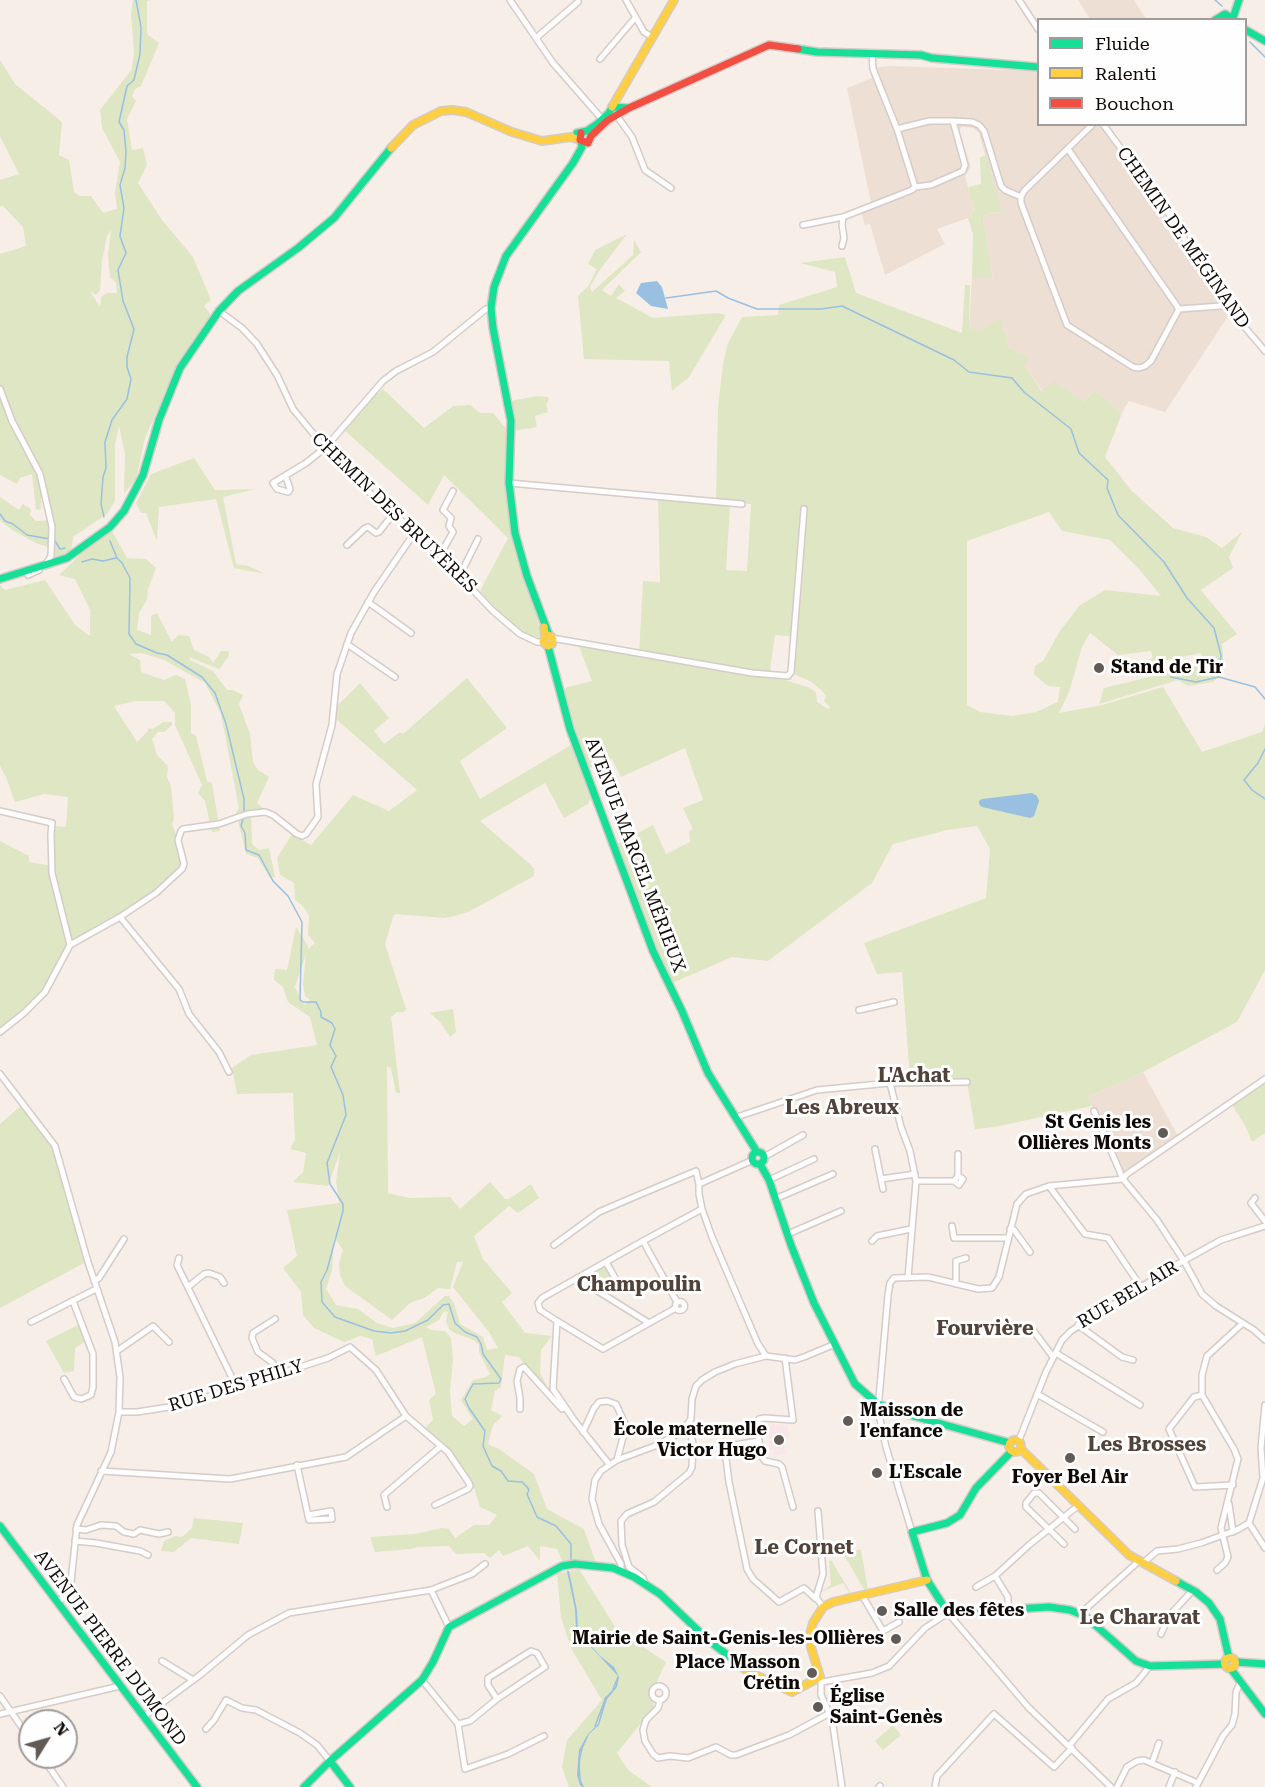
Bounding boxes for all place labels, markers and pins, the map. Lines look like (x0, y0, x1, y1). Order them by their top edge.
place label: Stand de Tir (1111, 657, 1223, 679)
marker: Stand de Tir (1092, 661, 1106, 675)
place label: St Genis les Ollières Monts (1018, 1112, 1151, 1154)
marker: St Genis les Ollières Monts (1156, 1126, 1170, 1140)
place label: Maisson de l'enfance (860, 1400, 963, 1442)
marker: Maisson de l'enfance (841, 1414, 855, 1428)
place label: École maternelle Victor Hugo (614, 1419, 767, 1462)
marker: École maternelle Victor Hugo (772, 1433, 786, 1447)
marker: Foyer Bel Air (1063, 1451, 1077, 1465)
place label: L'Escale (889, 1462, 962, 1484)
marker: L'Escale (870, 1466, 884, 1480)
place label: Foyer Bel Air (1012, 1467, 1128, 1489)
place label: Salle des fêtes (894, 1600, 1024, 1622)
marker: Salle des fêtes (875, 1604, 889, 1618)
place label: Mairie de Saint-Genis-les-Ollières (572, 1628, 884, 1650)
marker: Mairie de Saint-Genis-les-Ollières (889, 1632, 903, 1646)
place label: Place Masson Crétin (675, 1652, 800, 1694)
marker: Place Masson Crétin (805, 1666, 819, 1680)
place label: Église Saint-Genès (830, 1686, 942, 1728)
marker: Église Saint-Genès (811, 1700, 825, 1714)

